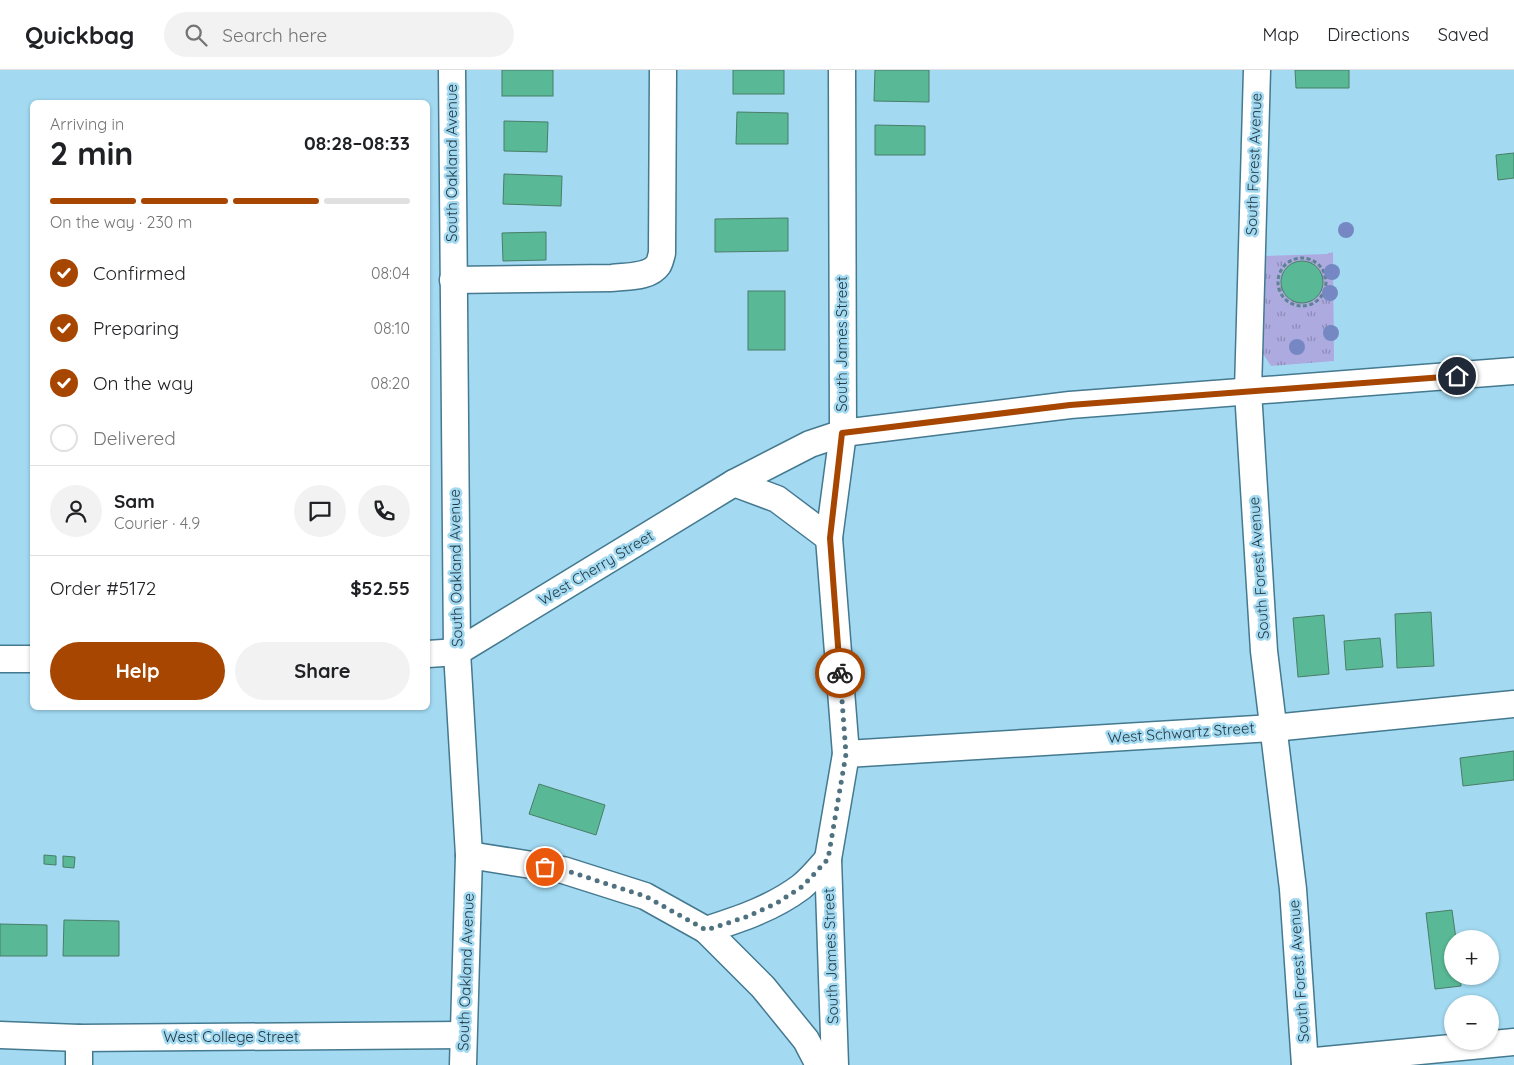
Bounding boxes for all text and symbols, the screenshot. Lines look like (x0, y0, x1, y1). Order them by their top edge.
search box (164, 12, 514, 57)
text: Quickbag (25, 20, 134, 50)
icon: search (182, 21, 210, 49)
text: Search here (222, 23, 327, 47)
text: Map (1262, 23, 1299, 46)
text: Directions (1327, 23, 1410, 46)
text: Saved (1438, 23, 1489, 46)
street label: South Oakland Avenue (442, 84, 461, 242)
street label: South Forest Avenue (1242, 92, 1265, 236)
text: Arriving in (50, 114, 124, 134)
text: 08:28–08:33 (304, 131, 410, 155)
text: 2 min (50, 133, 133, 173)
text: On the way · 230 m (50, 212, 192, 232)
icon: check (50, 259, 78, 287)
text: Confirmed (93, 261, 186, 285)
text: 08:04 (371, 263, 410, 283)
street label: South James Street (832, 276, 851, 412)
icon: check (50, 314, 78, 342)
text: Preparing (93, 316, 179, 340)
text: 08:10 (373, 318, 410, 338)
pin (1436, 355, 1478, 397)
icon: home (1443, 362, 1471, 390)
icon: check (50, 369, 78, 397)
text: On the way (93, 371, 194, 395)
text: 08:20 (370, 373, 410, 393)
text: Delivered (93, 426, 176, 450)
button: person (50, 485, 102, 537)
button: chat (294, 485, 346, 537)
button: phone (358, 485, 410, 537)
text: Sam (114, 489, 155, 513)
street label: South Oakland Avenue (445, 489, 466, 647)
street label: South Forest Avenue (1244, 496, 1273, 640)
text: Courier · 4.9 (114, 513, 200, 533)
street label: West Cherry Street (535, 526, 657, 609)
text: Order #5172 (50, 576, 156, 600)
text: $52.55 (350, 576, 410, 600)
button: Help (50, 642, 225, 700)
button: Share (235, 642, 410, 700)
courier (815, 648, 865, 698)
icon: bike (826, 659, 854, 687)
street label: West Schwartz Street (1107, 718, 1255, 747)
pin (524, 846, 566, 888)
icon: bag (531, 853, 559, 881)
street label: South James Street (819, 888, 842, 1024)
street label: South Oakland Avenue (453, 893, 478, 1051)
street label: South Forest Avenue (1284, 899, 1313, 1043)
map controls (1444, 930, 1499, 1050)
button: + (1444, 930, 1499, 985)
button: − (1444, 995, 1499, 1050)
street label: West College Street (163, 1027, 299, 1046)

